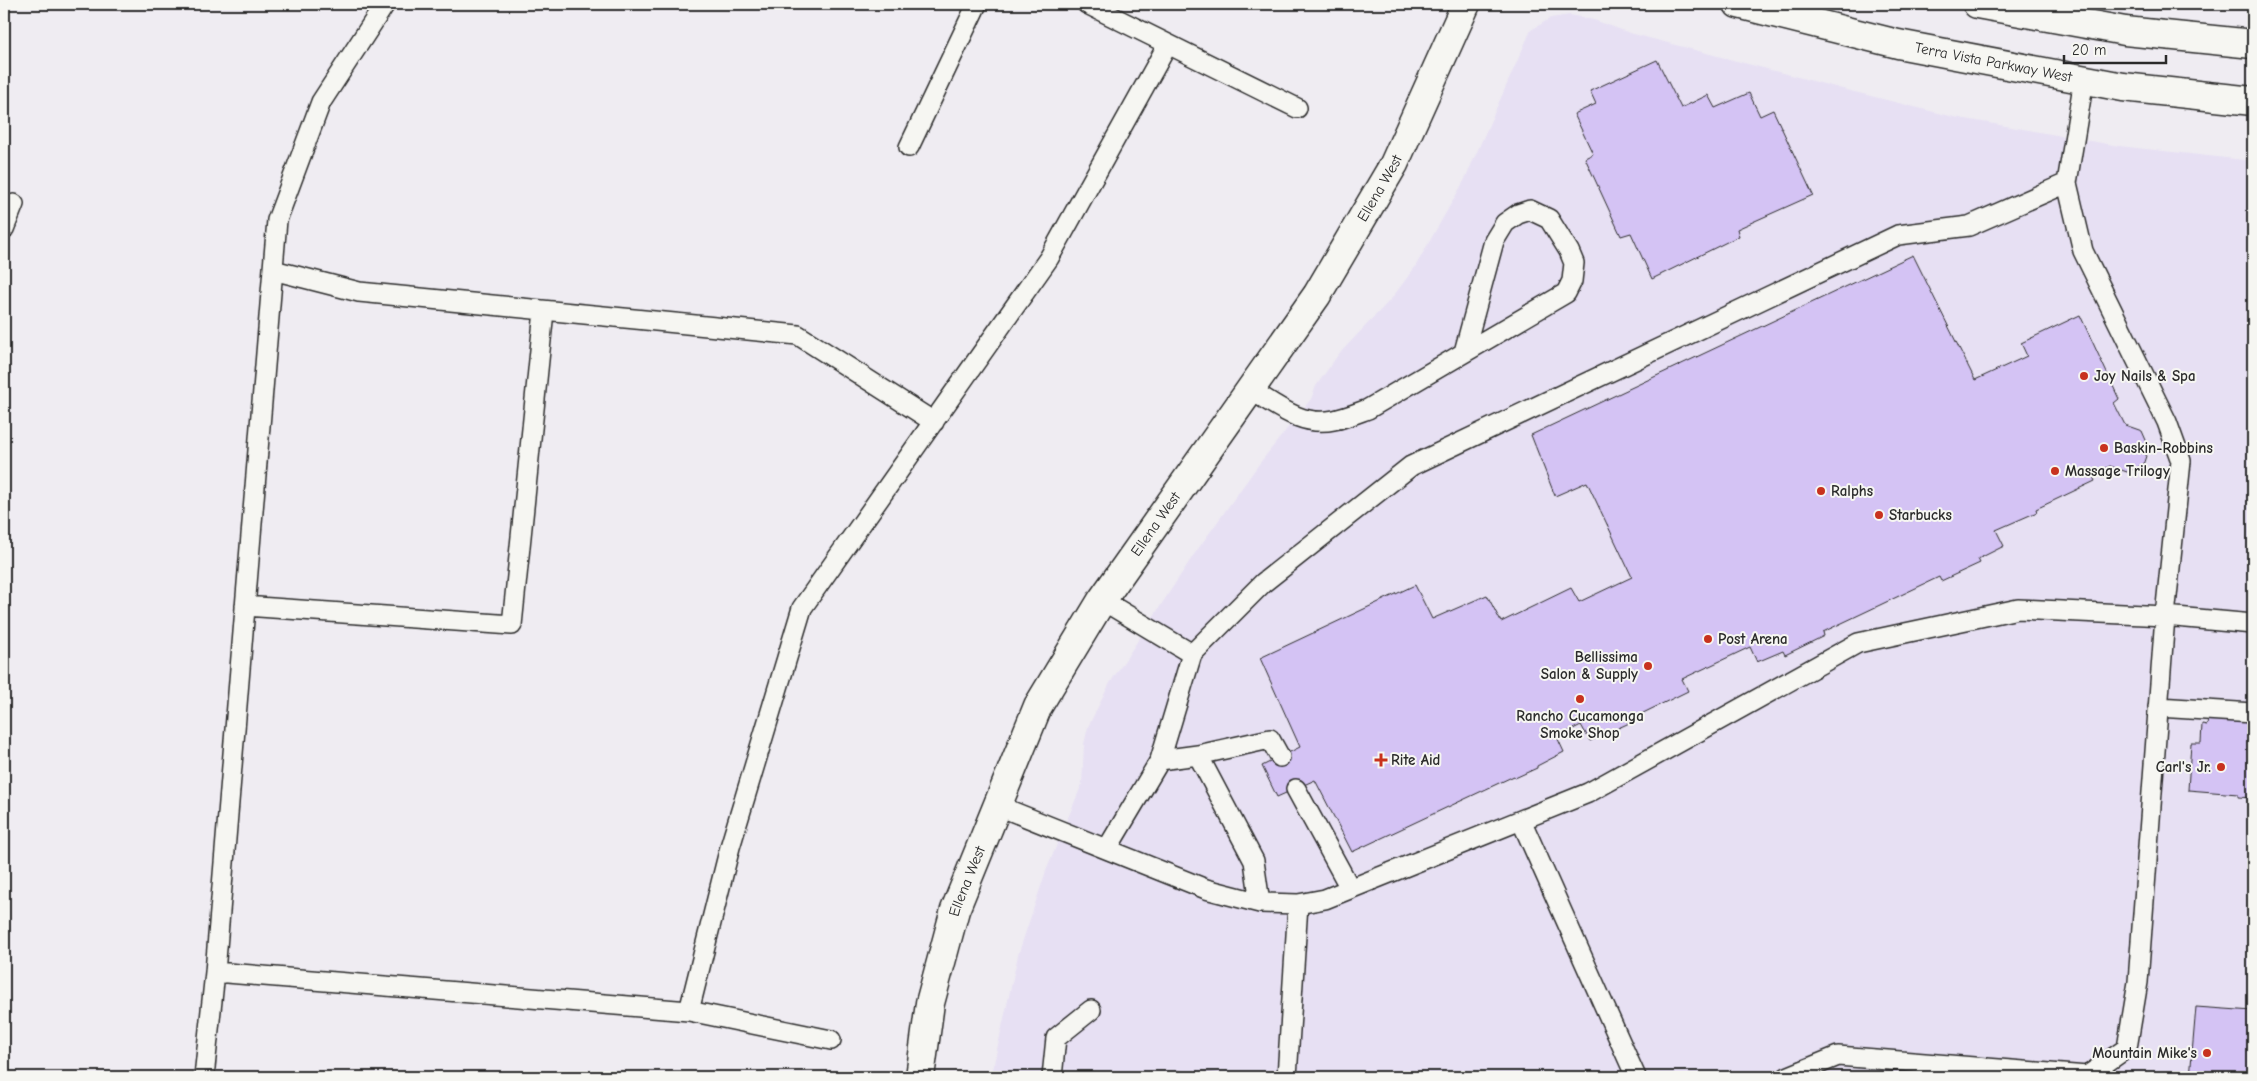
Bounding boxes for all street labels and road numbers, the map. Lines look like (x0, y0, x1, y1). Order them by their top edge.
street label: Terra Vista Parkway West (1913, 38, 2074, 86)
street label: Ellena West (1353, 151, 1406, 225)
street label: Ellena West (1127, 488, 1185, 560)
street label: Ellena West (945, 843, 989, 918)

